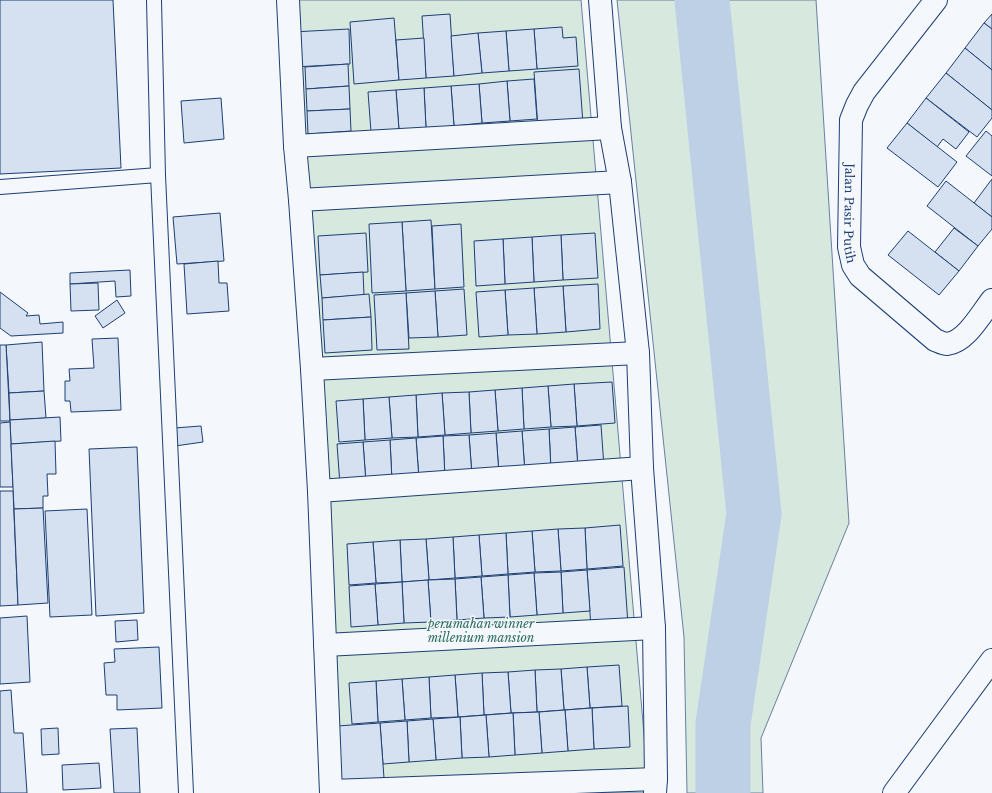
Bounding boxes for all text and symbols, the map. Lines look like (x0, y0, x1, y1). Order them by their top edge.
street label: Jalan Pasir Putih (842, 161, 860, 264)
park label: perumahan winner millenium mansion (426, 616, 535, 645)

